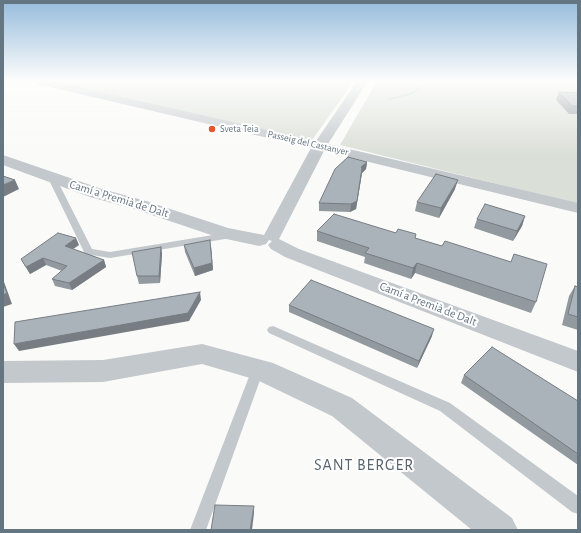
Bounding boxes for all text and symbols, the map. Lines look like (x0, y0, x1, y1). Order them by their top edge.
place label: Sveta Teia (220, 123, 259, 135)
marker: Sveta Teia (207, 124, 217, 134)
street label: Passeig del Castanyer (266, 128, 350, 158)
street label: Camí a Premià de Dalt (68, 177, 170, 221)
street label: Camí a Premià de Dalt (377, 279, 479, 329)
district label: SANT BERGER (314, 455, 414, 475)

